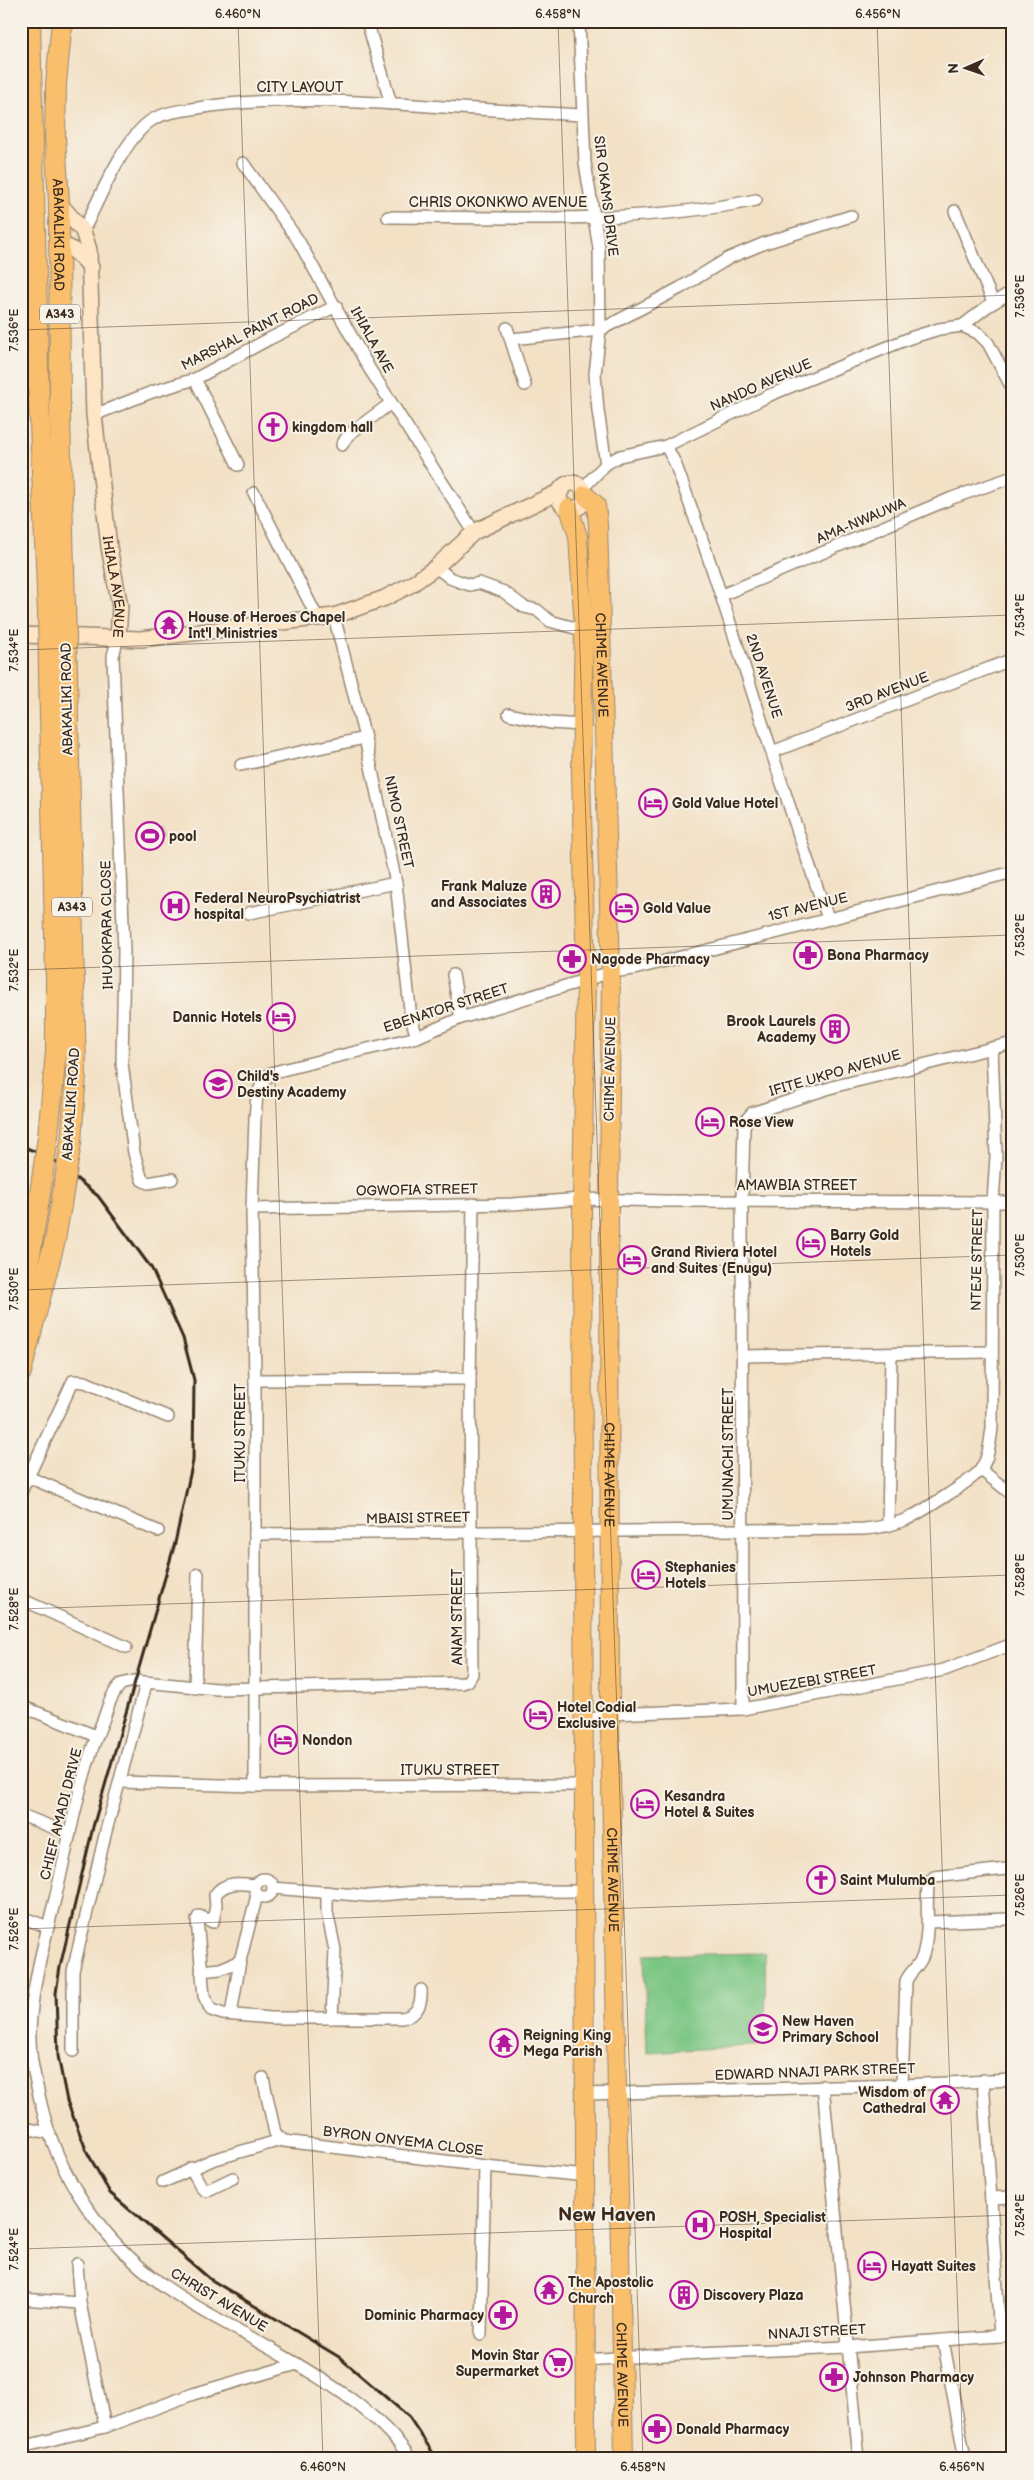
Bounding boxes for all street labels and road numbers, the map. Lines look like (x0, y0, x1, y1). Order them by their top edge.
street label: CITY LAYOUT (257, 79, 344, 96)
street label: SIR OKAMS DRIVE (590, 135, 622, 257)
street label: ABAKALIKI ROAD (49, 178, 68, 291)
street label: CHRIS OKONKWO AVENUE (409, 194, 587, 211)
street label: MARSHAL PAINT ROAD (178, 290, 322, 374)
road number: A343 (40, 304, 80, 324)
street label: IHIALA AVE (347, 304, 397, 376)
street label: NANDO AVENUE (708, 355, 814, 415)
street label: AMA-NWAUWA (814, 494, 909, 547)
street label: IHIALA AVENUE (99, 535, 129, 638)
street label: CHIME AVENUE (592, 612, 612, 718)
street label: 2ND AVENUE (742, 632, 786, 720)
street label: ABAKALIKI ROAD (58, 642, 76, 756)
street label: 3RD AVENUE (843, 668, 931, 716)
street label: NIMO STREET (381, 774, 417, 871)
street label: IHUOKPARA CLOSE (97, 860, 117, 990)
street label: 1ST AVENUE (767, 889, 849, 925)
road number: A343 (52, 898, 92, 916)
street label: EBENATOR STREET (381, 980, 511, 1036)
street label: CHIME AVENUE (601, 1016, 619, 1122)
street label: IFITE UKPO AVENUE (767, 1046, 903, 1100)
street label: ABAKALIKI ROAD (59, 1047, 83, 1161)
street label: AMAWBIA STREET (737, 1177, 858, 1194)
street label: OGWOFIA STREET (356, 1180, 479, 1200)
street label: NTEJE STREET (968, 1208, 986, 1311)
street label: ITUKU STREET (232, 1383, 249, 1483)
street label: UMUNACHI STREET (720, 1387, 737, 1520)
street label: CHIME AVENUE (601, 1422, 618, 1527)
street label: MBAISI STREET (366, 1509, 471, 1527)
street label: ANAM STREET (449, 1568, 466, 1665)
street label: UMUEZEBI STREET (746, 1661, 878, 1701)
street label: CHIEF AMADI DRIVE (36, 1746, 86, 1882)
street label: ITUKU STREET (400, 1762, 500, 1779)
street label: CHIME AVENUE (603, 1827, 622, 1932)
street label: EDWARD NNAJI PARK STREET (714, 2060, 916, 2084)
street label: BYRON ONYEMA CLOSE (322, 2123, 484, 2159)
street label: CHRIST AVENUE (167, 2264, 271, 2336)
street label: NNAJI STREET (767, 2321, 867, 2343)
street label: CHIME AVENUE (613, 2322, 632, 2427)

